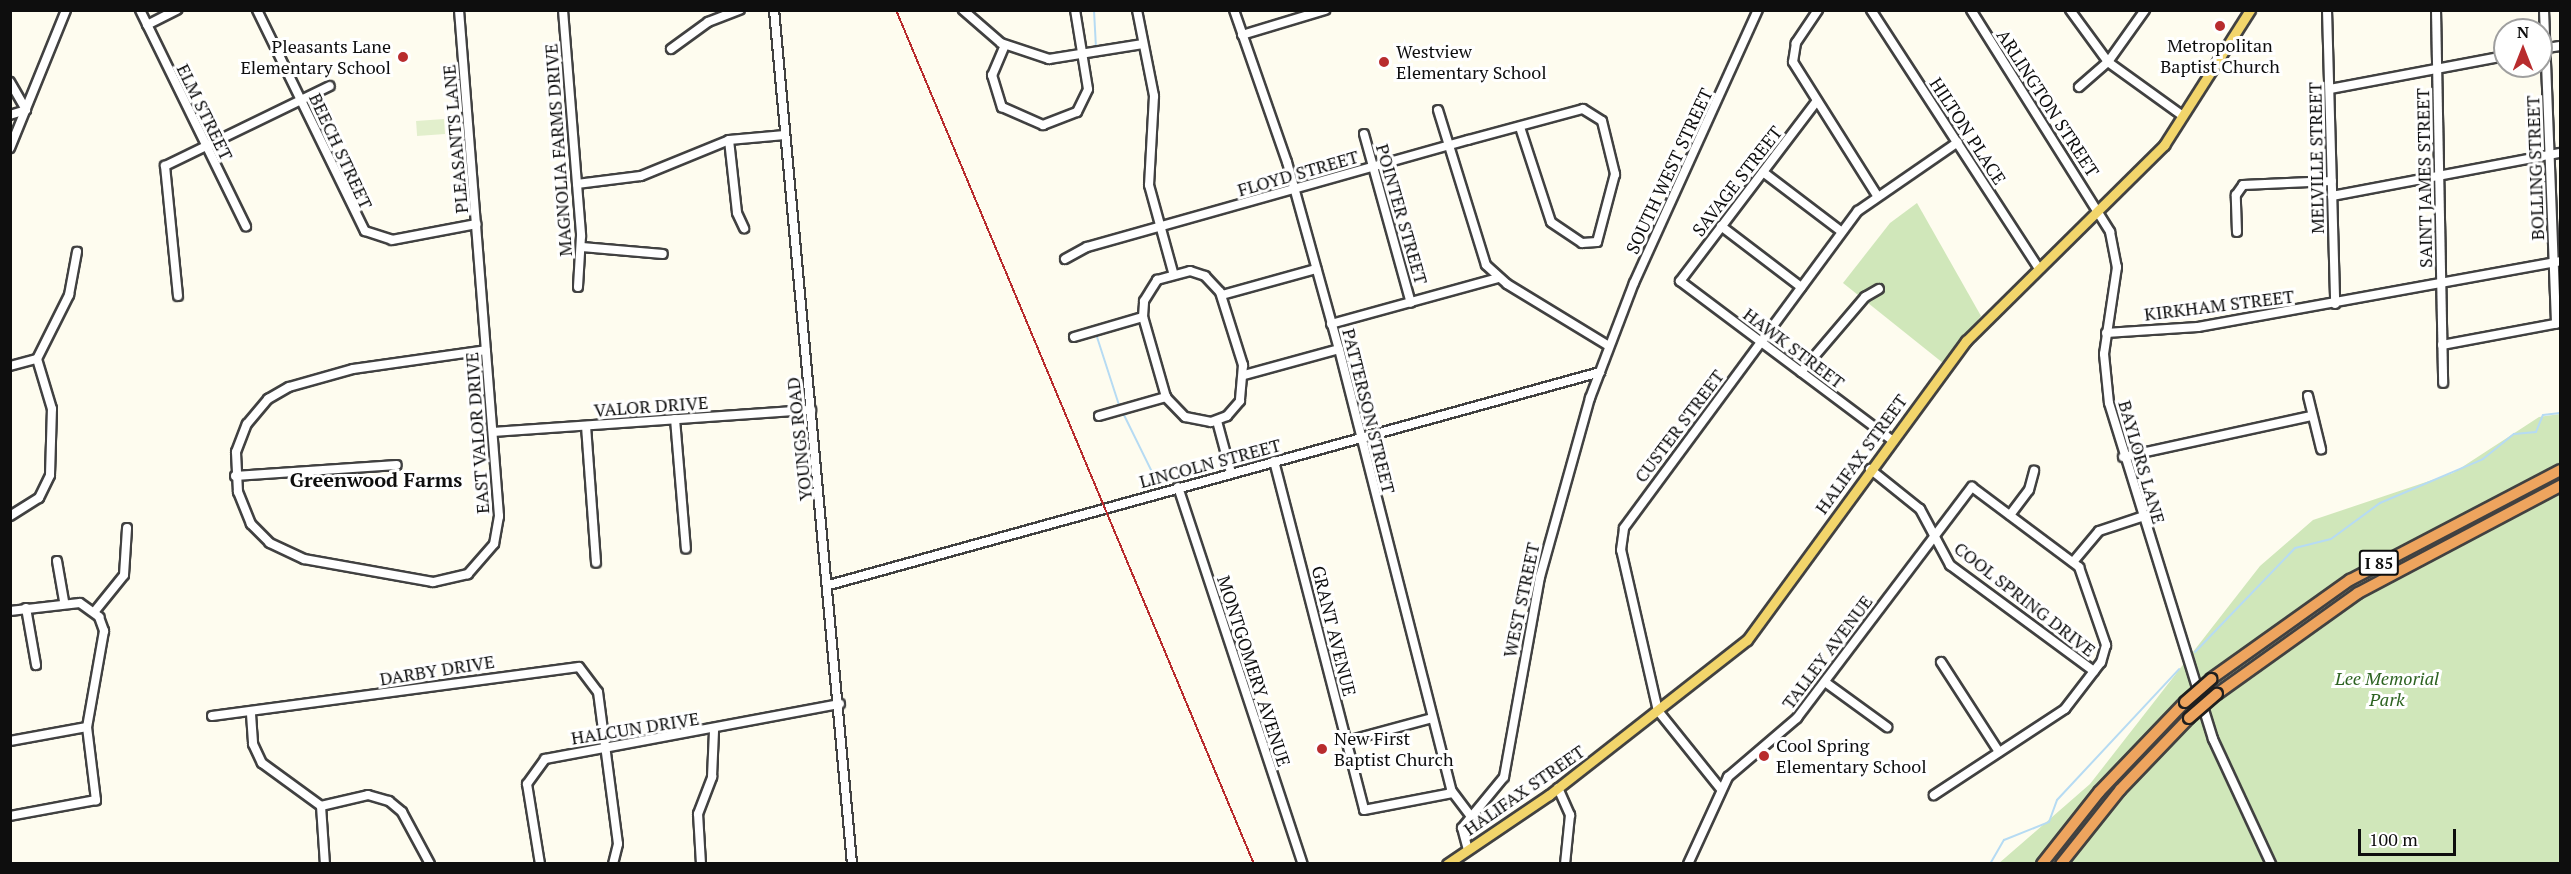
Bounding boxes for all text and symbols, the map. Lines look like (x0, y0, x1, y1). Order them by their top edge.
north arrow (2493, 18, 2553, 78)
marker: Metropolitan Baptist Church (2213, 19, 2227, 33)
text: N (2517, 21, 2529, 43)
street label: ARLINGTON STREET (1992, 25, 2104, 181)
place label: Metropolitan Baptist Church (2160, 35, 2280, 78)
place label: Pleasants Lane Elementary School (240, 36, 391, 78)
place label: Westview Elementary School (1396, 41, 1547, 84)
street label: MAGNOLIA FARMS DRIVE (540, 43, 576, 257)
marker: Pleasants Lane Elementary School (396, 50, 410, 64)
marker: Westview Elementary School (1377, 55, 1391, 69)
street label: ELM STREET (172, 60, 238, 164)
street label: PLEASANTS LANE (438, 64, 472, 214)
street label: HILTON PLACE (1925, 73, 2011, 189)
street label: MELVILLE STREET (2304, 82, 2328, 234)
street label: SOUTH WEST STREET (1621, 85, 1717, 257)
street label: SAINT JAMES STREET (2412, 88, 2436, 268)
street label: BEECH STREET (305, 90, 377, 212)
street label: BOLLING STREET (2522, 95, 2548, 241)
street label: SAVAGE STREET (1687, 122, 1787, 240)
street label: POINTER STREET (1372, 141, 1432, 287)
street label: FLOYD STREET (1235, 145, 1361, 201)
street label: KIRKHAM STREET (2143, 285, 2295, 325)
street label: HAWK STREET (1739, 303, 1849, 393)
street label: PATTERSON STREET (1338, 326, 1400, 496)
street label: EAST VALOR DRIVE (461, 351, 493, 515)
street label: CUSTER STREET (1630, 366, 1728, 486)
street label: YOUNGS ROAD (782, 376, 816, 502)
street label: HALIFAX STREET (1810, 390, 1912, 518)
street label: VALOR DRIVE (593, 391, 709, 421)
street label: BAYLORS LANE (2114, 398, 2170, 526)
street label: LINCOLN STREET (1137, 434, 1283, 492)
district label: Greenwood Farms (290, 467, 462, 491)
street label: COOL SPRING DRIVE (1950, 537, 2100, 661)
street label: WEST STREET (1498, 541, 1544, 659)
road number: I 85 (2358, 550, 2400, 576)
street label: GRANT AVENUE (1307, 563, 1361, 699)
street label: MONTGOMERY AVENUE (1213, 573, 1295, 769)
street label: TALLEY AVENUE (1777, 591, 1877, 713)
street label: DARBY DRIVE (378, 650, 496, 690)
park label: Lee Memorial Park (2335, 668, 2439, 710)
street label: HALCUN DRIVE (569, 707, 701, 749)
place label: New First Baptist Church (1334, 728, 1453, 771)
place label: Cool Spring Elementary School (1776, 735, 1927, 777)
street label: HALIFAX STREET (1459, 740, 1589, 840)
marker: New First Baptist Church (1315, 742, 1329, 756)
marker: Cool Spring Elementary School (1757, 749, 1771, 763)
scale bar (2361, 817, 2458, 855)
text: 100 m (2369, 827, 2418, 851)

